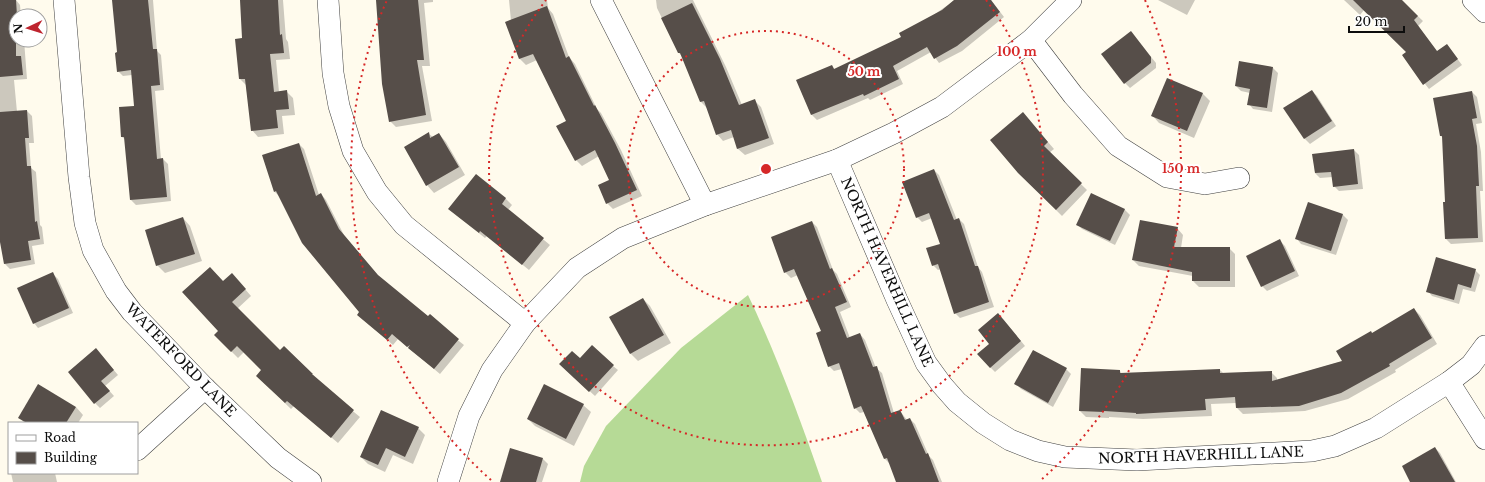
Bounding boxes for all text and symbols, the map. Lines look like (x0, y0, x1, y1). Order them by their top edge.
north arrow (8, 8, 48, 48)
scale bar (1349, 8, 1404, 34)
text: 20 m (1355, 14, 1387, 29)
text: N (11, 22, 25, 34)
text: 100 m (997, 44, 1038, 59)
text: 50 m (848, 64, 881, 79)
text: 150 m (1162, 161, 1201, 176)
centre of rings (759, 162, 773, 176)
street label: NORTH HAVERHILL LANE (837, 174, 937, 370)
street label: WATERFORD LANE (121, 299, 240, 421)
legend (8, 422, 138, 474)
text: Road (44, 430, 76, 445)
street label: NORTH HAVERHILL LANE (1098, 442, 1304, 468)
text: Building (44, 450, 98, 465)

